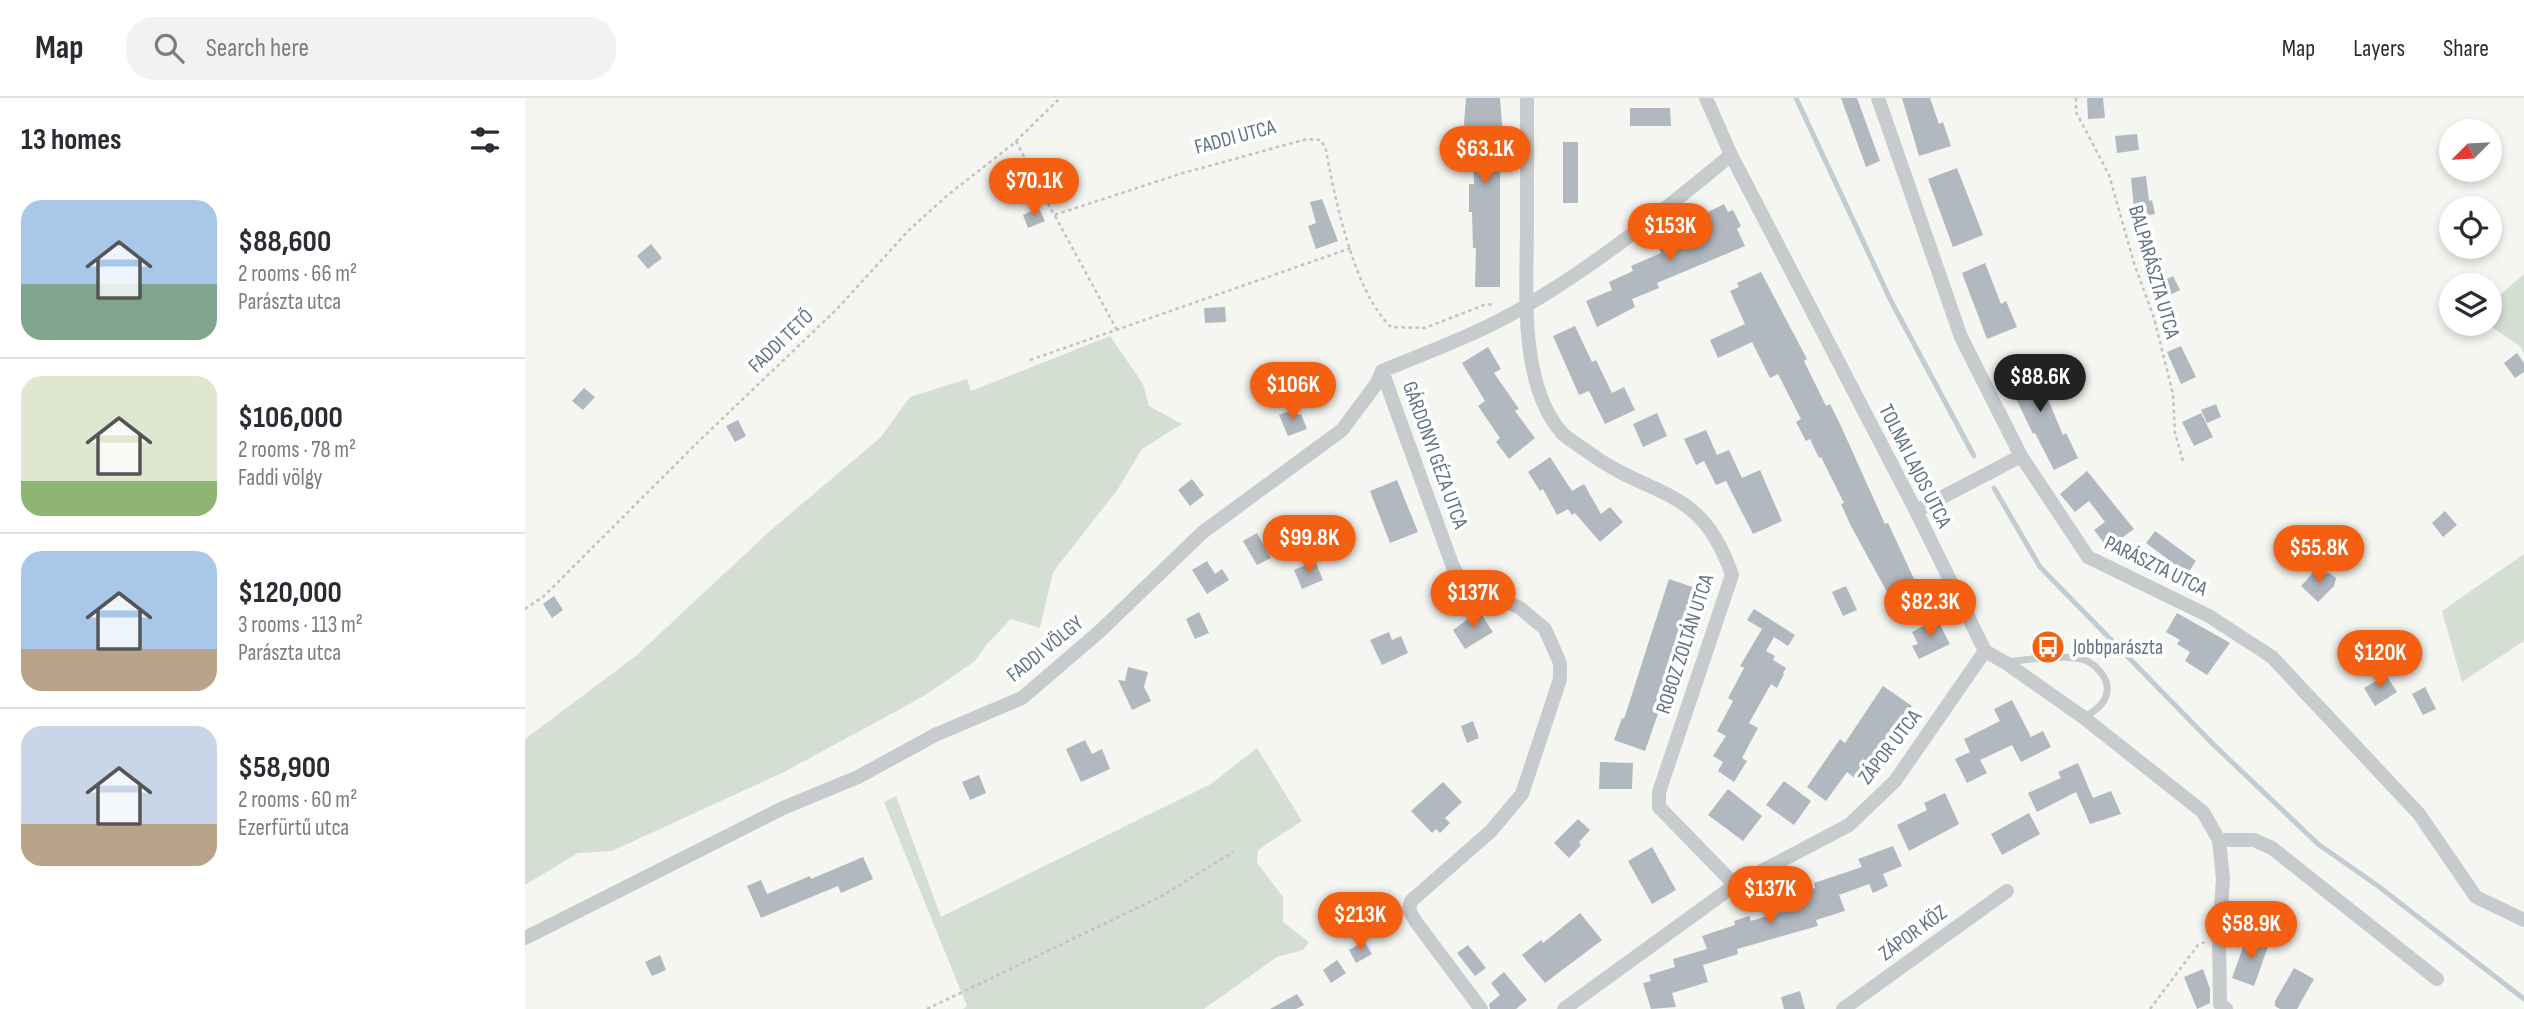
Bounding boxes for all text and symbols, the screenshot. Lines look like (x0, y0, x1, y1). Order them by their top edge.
search box (126, 17, 616, 80)
text: Map (35, 28, 84, 68)
icon: search (150, 29, 188, 67)
text: Search here (206, 33, 309, 64)
text: Map (2282, 34, 2315, 63)
text: Layers (2353, 34, 2405, 63)
text: Share (2443, 34, 2489, 63)
street label: FADDI UTCA (1192, 114, 1279, 160)
north arrow (2439, 119, 2503, 182)
map controls (2439, 119, 2502, 336)
icon: filters (466, 121, 504, 159)
text: 13 homes (21, 122, 122, 158)
pin: $63.1K (1428, 126, 1542, 186)
text: $63.1K (1456, 135, 1514, 163)
pin: $70.1K (977, 158, 1091, 218)
text: $70.1K (1005, 167, 1063, 195)
button: locate (2439, 196, 2502, 259)
street label: BALPARÁSZTA UTCA (2123, 203, 2185, 342)
pin: $153K (1621, 204, 1719, 263)
text: $153K (1644, 212, 1696, 240)
text: $88,600 (238, 224, 331, 260)
icon: home (77, 228, 161, 312)
text: 2 rooms · 66 m² (238, 260, 357, 288)
button: layers (2439, 273, 2502, 336)
text: Parászta utca (238, 288, 341, 316)
street label: FADDI TETŐ (743, 304, 819, 378)
pin: $88.6K (1983, 354, 2097, 414)
pin: $106K (1244, 362, 1342, 422)
text: $88.6K (2010, 363, 2070, 391)
text: $106K (1266, 371, 1320, 399)
street label: GÁRDONYI GÉZA UTCA (1397, 378, 1474, 533)
text: $106,000 (238, 400, 343, 436)
street label: TOLNAI LAJOS UTCA (1873, 400, 1957, 533)
icon: home (77, 404, 161, 488)
text: 2 rooms · 78 m² (238, 436, 356, 464)
text: Faddi völgy (238, 464, 323, 492)
pin: $99.8K (1252, 516, 1366, 575)
text: $99.8K (1279, 524, 1339, 552)
pin: $55.8K (2262, 526, 2376, 585)
street label: PARÁSZTA UTCA (2100, 530, 2212, 602)
text: $55.8K (2289, 534, 2349, 562)
pin: $137K (1424, 570, 1522, 630)
street label: ROBOZ ZOLTÁN UTCA (1651, 570, 1720, 717)
text: $120,000 (238, 575, 342, 611)
icon: home (77, 579, 161, 663)
text: $137K (1447, 579, 1499, 607)
pin: $82.3K (1873, 580, 1987, 639)
text: $82.3K (1900, 588, 1960, 616)
street label: FADDI VÖLGY (1002, 610, 1088, 687)
text: 3 rooms · 113 m² (238, 611, 363, 639)
bus stop icon: Jobbparászta (2029, 628, 2067, 666)
pin: $120K (2331, 630, 2429, 690)
place label: Jobbparászta (2072, 635, 2163, 660)
text: Parászta utca (238, 639, 341, 667)
text: $120K (2353, 639, 2407, 667)
street label: ZÁPOR UTCA (1853, 704, 1927, 789)
text: $58,900 (238, 750, 330, 786)
icon: home (77, 754, 161, 838)
text: 2 rooms · 60 m² (238, 786, 357, 814)
text: Ezerfürtű utca (238, 814, 349, 842)
pin: $137K (1721, 866, 1819, 926)
text: $137K (1744, 875, 1796, 903)
pin: $213K (1311, 892, 1409, 952)
street label: ZÁPOR KÖZ (1874, 900, 1952, 966)
text: $213K (1334, 901, 1386, 929)
pin: $58.9K (2194, 902, 2308, 961)
text: $58.9K (2221, 910, 2281, 938)

